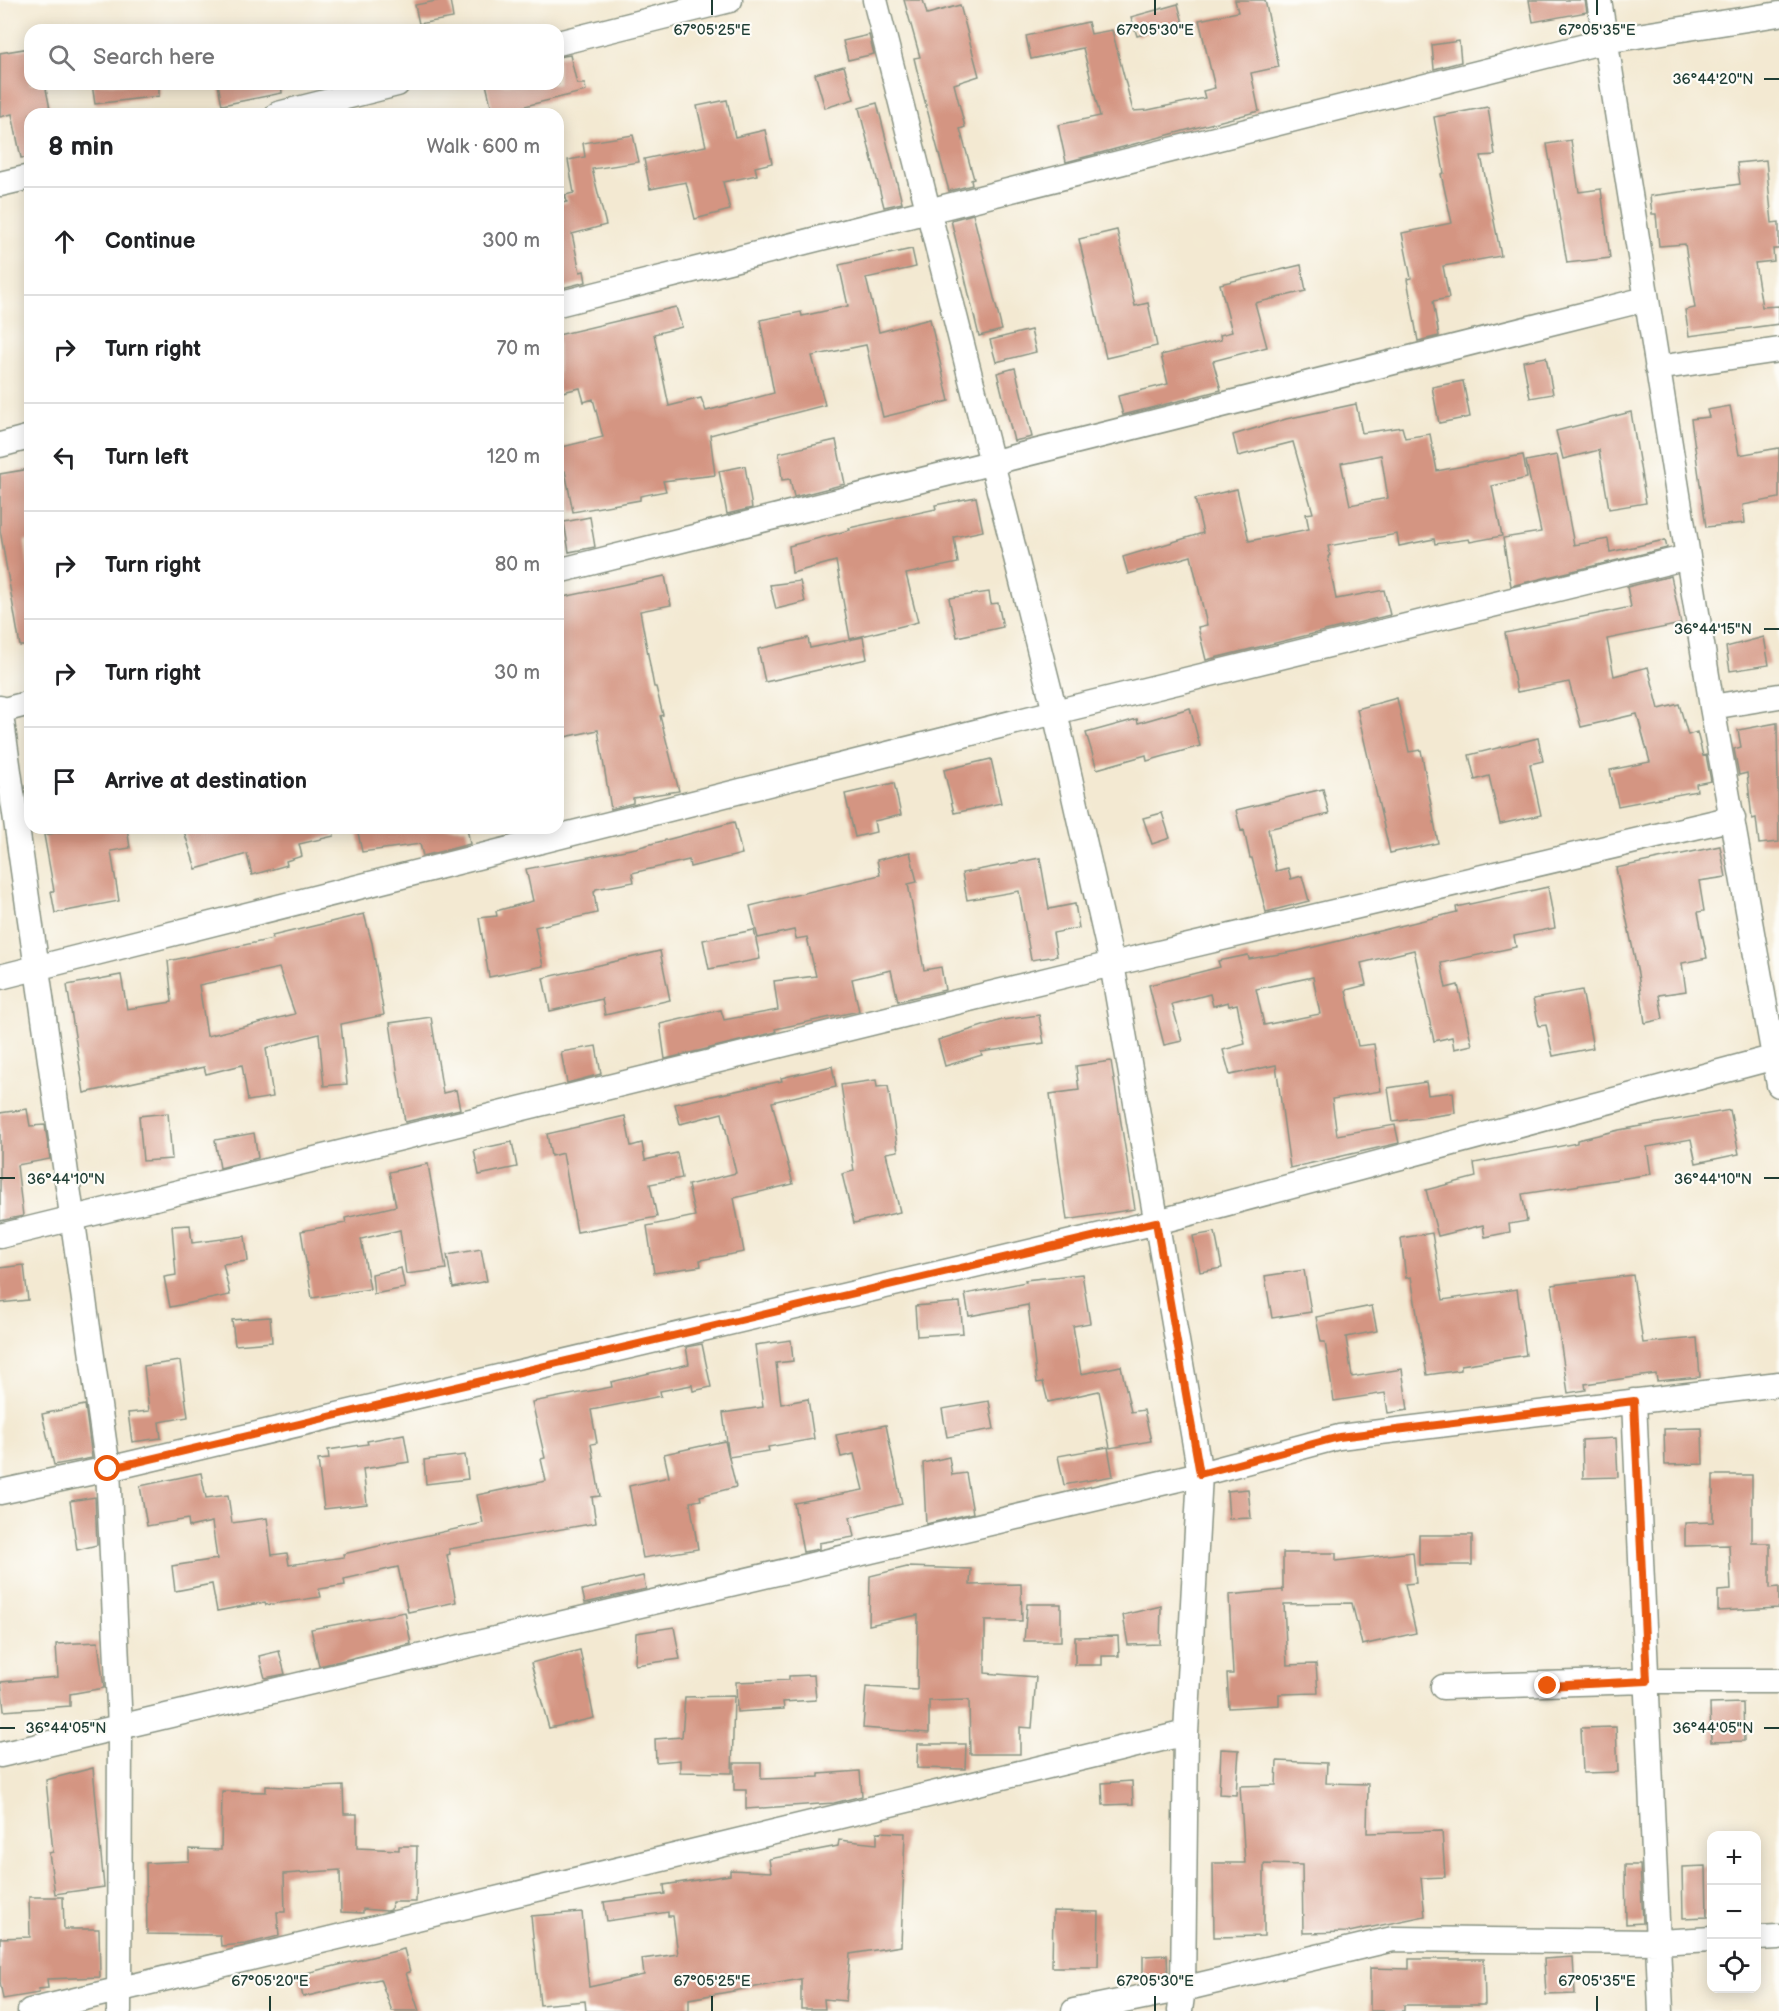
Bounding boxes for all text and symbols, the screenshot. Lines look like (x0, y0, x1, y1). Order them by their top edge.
text: 67°05'25"E (673, 21, 751, 40)
text: 67°05'30"E (1116, 21, 1194, 40)
text: 67°05'35"E (1558, 21, 1636, 40)
search box (24, 24, 564, 90)
icon: search (45, 41, 78, 74)
text: Search here (93, 44, 215, 71)
text: 36°44'20"N (1672, 70, 1754, 89)
text: 8 min (48, 132, 114, 163)
text: Walk · 600 m (427, 135, 540, 159)
icon: ahead (48, 225, 81, 258)
text: Continue (105, 228, 195, 255)
text: 300 m (482, 229, 540, 253)
icon: right (48, 333, 81, 366)
text: Turn right (105, 336, 201, 363)
text: 70 m (496, 337, 540, 361)
icon: left (48, 441, 81, 474)
text: Turn left (105, 444, 189, 471)
text: 120 m (487, 445, 540, 469)
icon: right (48, 549, 81, 582)
text: Turn right (105, 552, 201, 579)
text: 80 m (495, 553, 540, 577)
text: 36°44'15"N (1674, 620, 1752, 639)
icon: right (48, 657, 81, 690)
text: Turn right (105, 660, 201, 687)
text: 30 m (494, 661, 540, 685)
icon: arrive (48, 765, 81, 798)
text: Arrive at destination (105, 768, 307, 795)
text: 36°44'10"N (27, 1170, 105, 1189)
text: 36°44'10"N (1674, 1170, 1752, 1189)
route start (94, 1455, 120, 1481)
route end (1534, 1672, 1560, 1698)
text: 36°44'05"N (26, 1719, 106, 1738)
text: 36°44'05"N (1673, 1719, 1753, 1738)
map controls (1707, 1831, 1761, 1993)
button: + (1707, 1831, 1761, 1885)
button: − (1707, 1885, 1761, 1939)
button: locate (1707, 1939, 1761, 1993)
text: 67°05'20"E (231, 1972, 309, 1991)
text: 67°05'25"E (673, 1972, 751, 1991)
text: 67°05'30"E (1116, 1972, 1194, 1991)
text: 67°05'35"E (1558, 1972, 1636, 1991)

